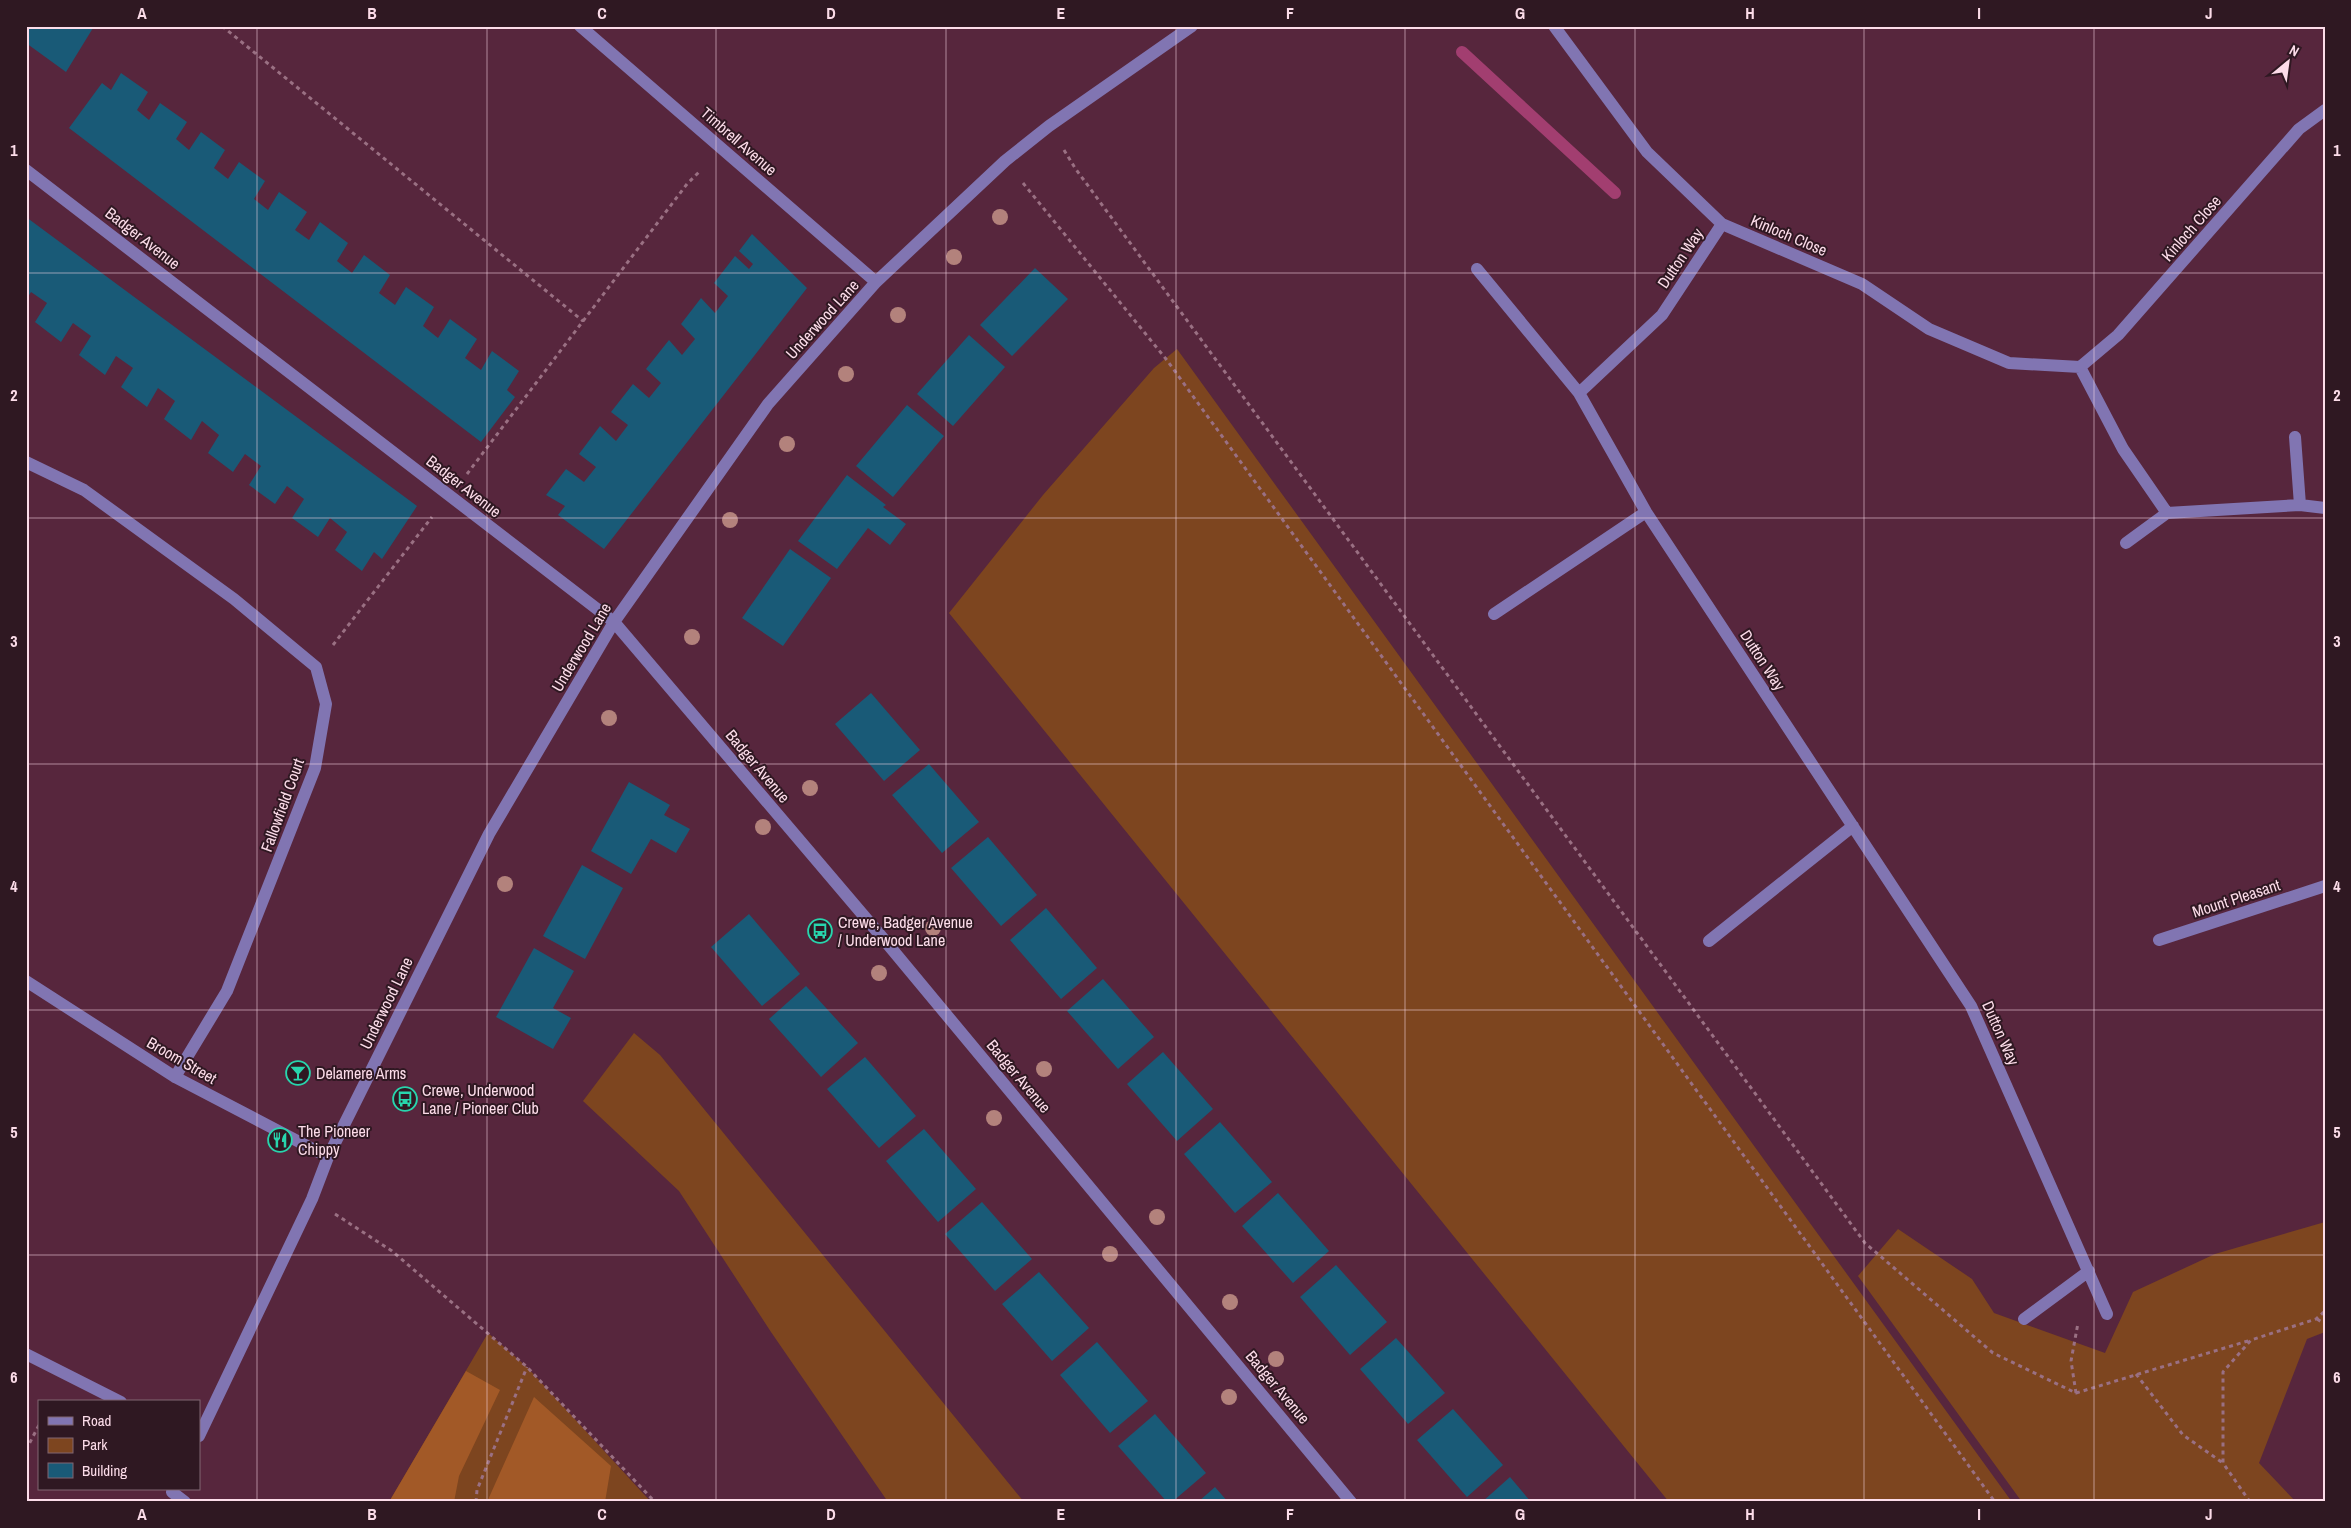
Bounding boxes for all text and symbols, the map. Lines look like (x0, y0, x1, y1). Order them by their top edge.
text: A (137, 2, 147, 24)
text: B (367, 2, 377, 24)
text: C (597, 2, 607, 24)
text: D (826, 2, 836, 24)
text: E (1057, 2, 1066, 24)
text: F (1286, 2, 1294, 24)
text: G (1515, 2, 1525, 24)
text: H (1745, 2, 1755, 24)
text: I (1977, 2, 1981, 24)
text: J (2205, 2, 2213, 24)
north arrow (2264, 38, 2314, 88)
text: N (2286, 41, 2302, 61)
street label: Timbrell Avenue (696, 102, 782, 180)
text: 1 (10, 139, 18, 161)
text: 1 (2333, 139, 2341, 161)
street label: Kinloch Close (2156, 190, 2226, 266)
street label: Badger Avenue (101, 202, 185, 274)
street label: Kinloch Close (1747, 209, 1831, 261)
street label: Dutton Way (1652, 223, 1708, 292)
street label: Underwood Lane (780, 275, 864, 363)
text: 2 (10, 384, 18, 406)
text: 2 (2333, 384, 2341, 406)
street label: Badger Avenue (422, 450, 506, 522)
street label: Underwood Lane (546, 599, 616, 695)
street label: Dutton Way (1735, 625, 1791, 695)
text: 3 (10, 630, 18, 652)
text: 3 (2333, 630, 2341, 652)
street label: Badger Avenue (721, 725, 795, 807)
street label: Fallowfield Court (255, 755, 309, 855)
street label: Mount Pleasant (2189, 873, 2283, 923)
text: 4 (10, 875, 18, 897)
text: 4 (2333, 875, 2341, 897)
place label: Crewe, Badger Avenue / Underwood Lane (838, 911, 973, 951)
bus stop icon: Crewe, Badger Avenue / Underwood Lane (807, 918, 833, 944)
street label: Underwood Lane (354, 953, 418, 1053)
street label: Dutton Way (1977, 997, 2025, 1069)
street label: Broom Street (143, 1031, 221, 1089)
street label: Badger Avenue (982, 1035, 1056, 1117)
bar icon: Delamere Arms (285, 1060, 311, 1086)
place label: Delamere Arms (316, 1062, 406, 1084)
place label: Crewe, Underwood Lane / Pioneer Club (422, 1079, 539, 1119)
bus stop icon: Crewe, Underwood Lane / Pioneer Club (392, 1086, 418, 1112)
place label: The Pioneer Chippy (298, 1120, 371, 1160)
text: 5 (10, 1121, 18, 1143)
text: 5 (2333, 1121, 2341, 1143)
restaurant icon: The Pioneer Chippy (267, 1127, 293, 1153)
street label: Badger Avenue (1241, 1346, 1315, 1428)
text: 6 (10, 1366, 18, 1388)
text: 6 (2333, 1366, 2341, 1388)
legend (38, 1400, 200, 1490)
text: Road (82, 1410, 111, 1431)
text: Park (82, 1434, 108, 1455)
text: Building (82, 1460, 127, 1481)
text: A (137, 1503, 147, 1525)
text: B (367, 1503, 377, 1525)
text: C (597, 1503, 607, 1525)
text: D (826, 1503, 836, 1525)
text: E (1057, 1503, 1066, 1525)
text: F (1286, 1503, 1294, 1525)
text: G (1515, 1503, 1525, 1525)
text: H (1745, 1503, 1755, 1525)
text: I (1977, 1503, 1981, 1525)
text: J (2205, 1503, 2213, 1525)

